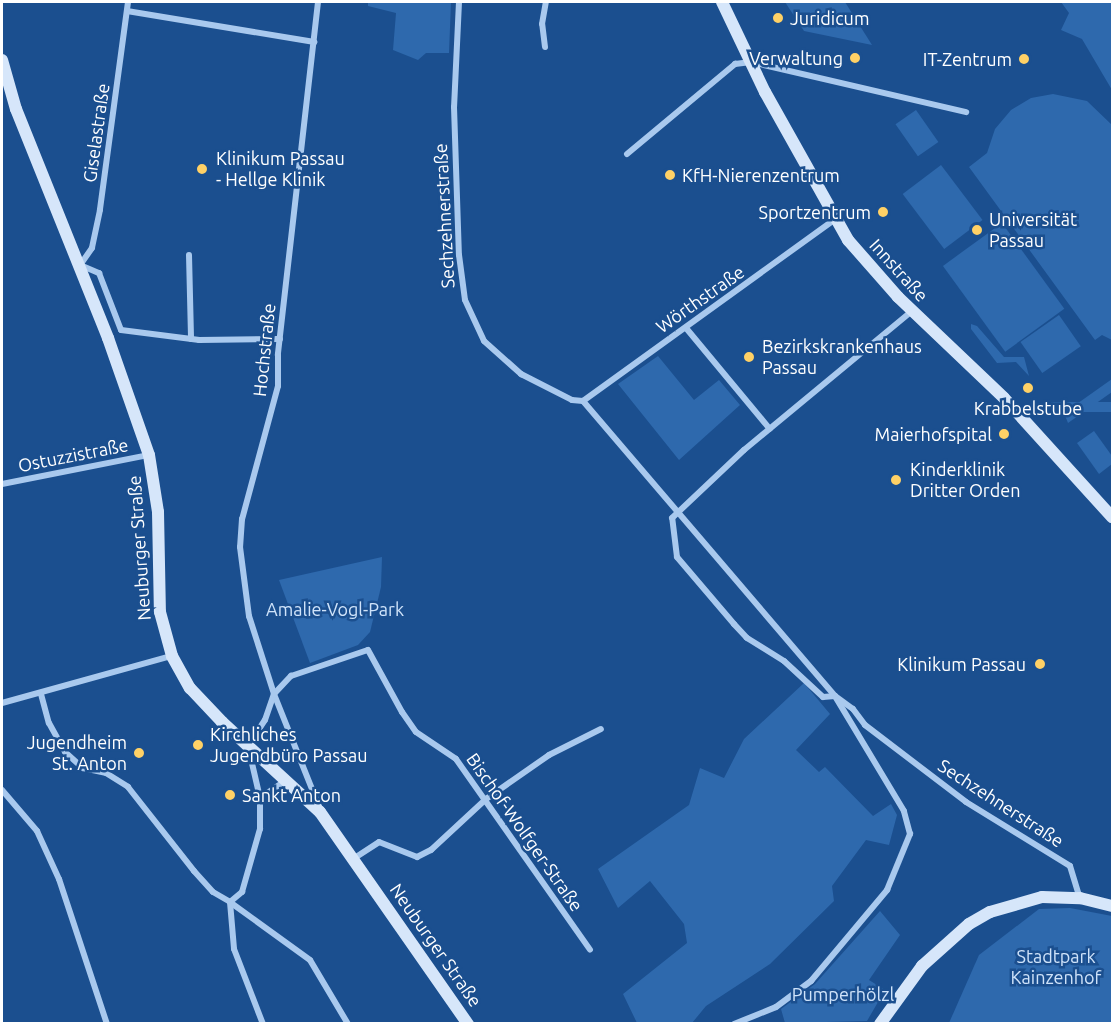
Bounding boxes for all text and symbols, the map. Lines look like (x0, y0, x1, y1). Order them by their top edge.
place label: Juridicum (790, 7, 869, 29)
marker: Juridicum (771, 11, 785, 25)
place label: Verwaltung (749, 47, 843, 69)
place label: IT-Zentrum (923, 48, 1012, 70)
marker: Verwaltung (848, 51, 862, 65)
marker: IT-Zentrum (1017, 52, 1031, 66)
street label: Giselastraße (78, 82, 114, 184)
street label: Sechzehnerstraße (429, 143, 459, 289)
place label: Klinikum Passau - Hellge Klinik (216, 148, 345, 190)
marker: Klinikum Passau - Hellge Klinik (193, 160, 211, 178)
place label: KfH-Nierenzentrum (682, 164, 840, 186)
marker: KfH-Nierenzentrum (663, 168, 677, 182)
place label: Sportzentrum (759, 201, 871, 223)
marker: Sportzentrum (876, 205, 890, 219)
place label: Universität Passau (989, 209, 1077, 252)
marker: Universität Passau (970, 223, 984, 237)
street label: Innstraße (865, 234, 933, 306)
street label: Wörthstraße (652, 261, 748, 337)
street label: Hochstraße (248, 302, 280, 398)
place label: Bezirkskrankenhaus Passau (762, 336, 922, 378)
marker: Bezirkskrankenhaus Passau (740, 348, 758, 366)
marker: Krabbelstube (1021, 381, 1035, 395)
place label: Krabbelstube (974, 397, 1082, 419)
place label: Maierhofspital (875, 423, 992, 445)
marker: Maierhofspital (997, 427, 1011, 441)
street label: Ostuzzistraße (16, 434, 130, 476)
place label: Kinderklinik Dritter Orden (910, 459, 1020, 502)
marker: Kinderklinik Dritter Orden (887, 471, 905, 489)
street label: Neuburger Straße (123, 475, 155, 621)
park label: Amalie-Vogl-Park (266, 598, 404, 620)
place label: Klinikum Passau (897, 653, 1026, 675)
marker: Klinikum Passau (1031, 655, 1049, 673)
place label: Kirchliches Jugendbüro Passau (210, 724, 367, 766)
place label: Jugendheim St. Anton (27, 732, 127, 774)
marker: Kirchliches Jugendbüro Passau (191, 738, 205, 752)
marker: Jugendheim St. Anton (132, 746, 146, 760)
street label: Bischof-Wolfger-Straße (462, 749, 588, 915)
street label: Sechzehnerstraße (934, 754, 1068, 852)
place label: Sankt Anton (242, 784, 341, 806)
marker: Sankt Anton (223, 788, 237, 802)
street label: Neuburger Straße (385, 879, 487, 1011)
park label: Stadtpark Kainzenhof (1011, 946, 1101, 988)
park label: Pumperhölzl (792, 983, 894, 1005)

